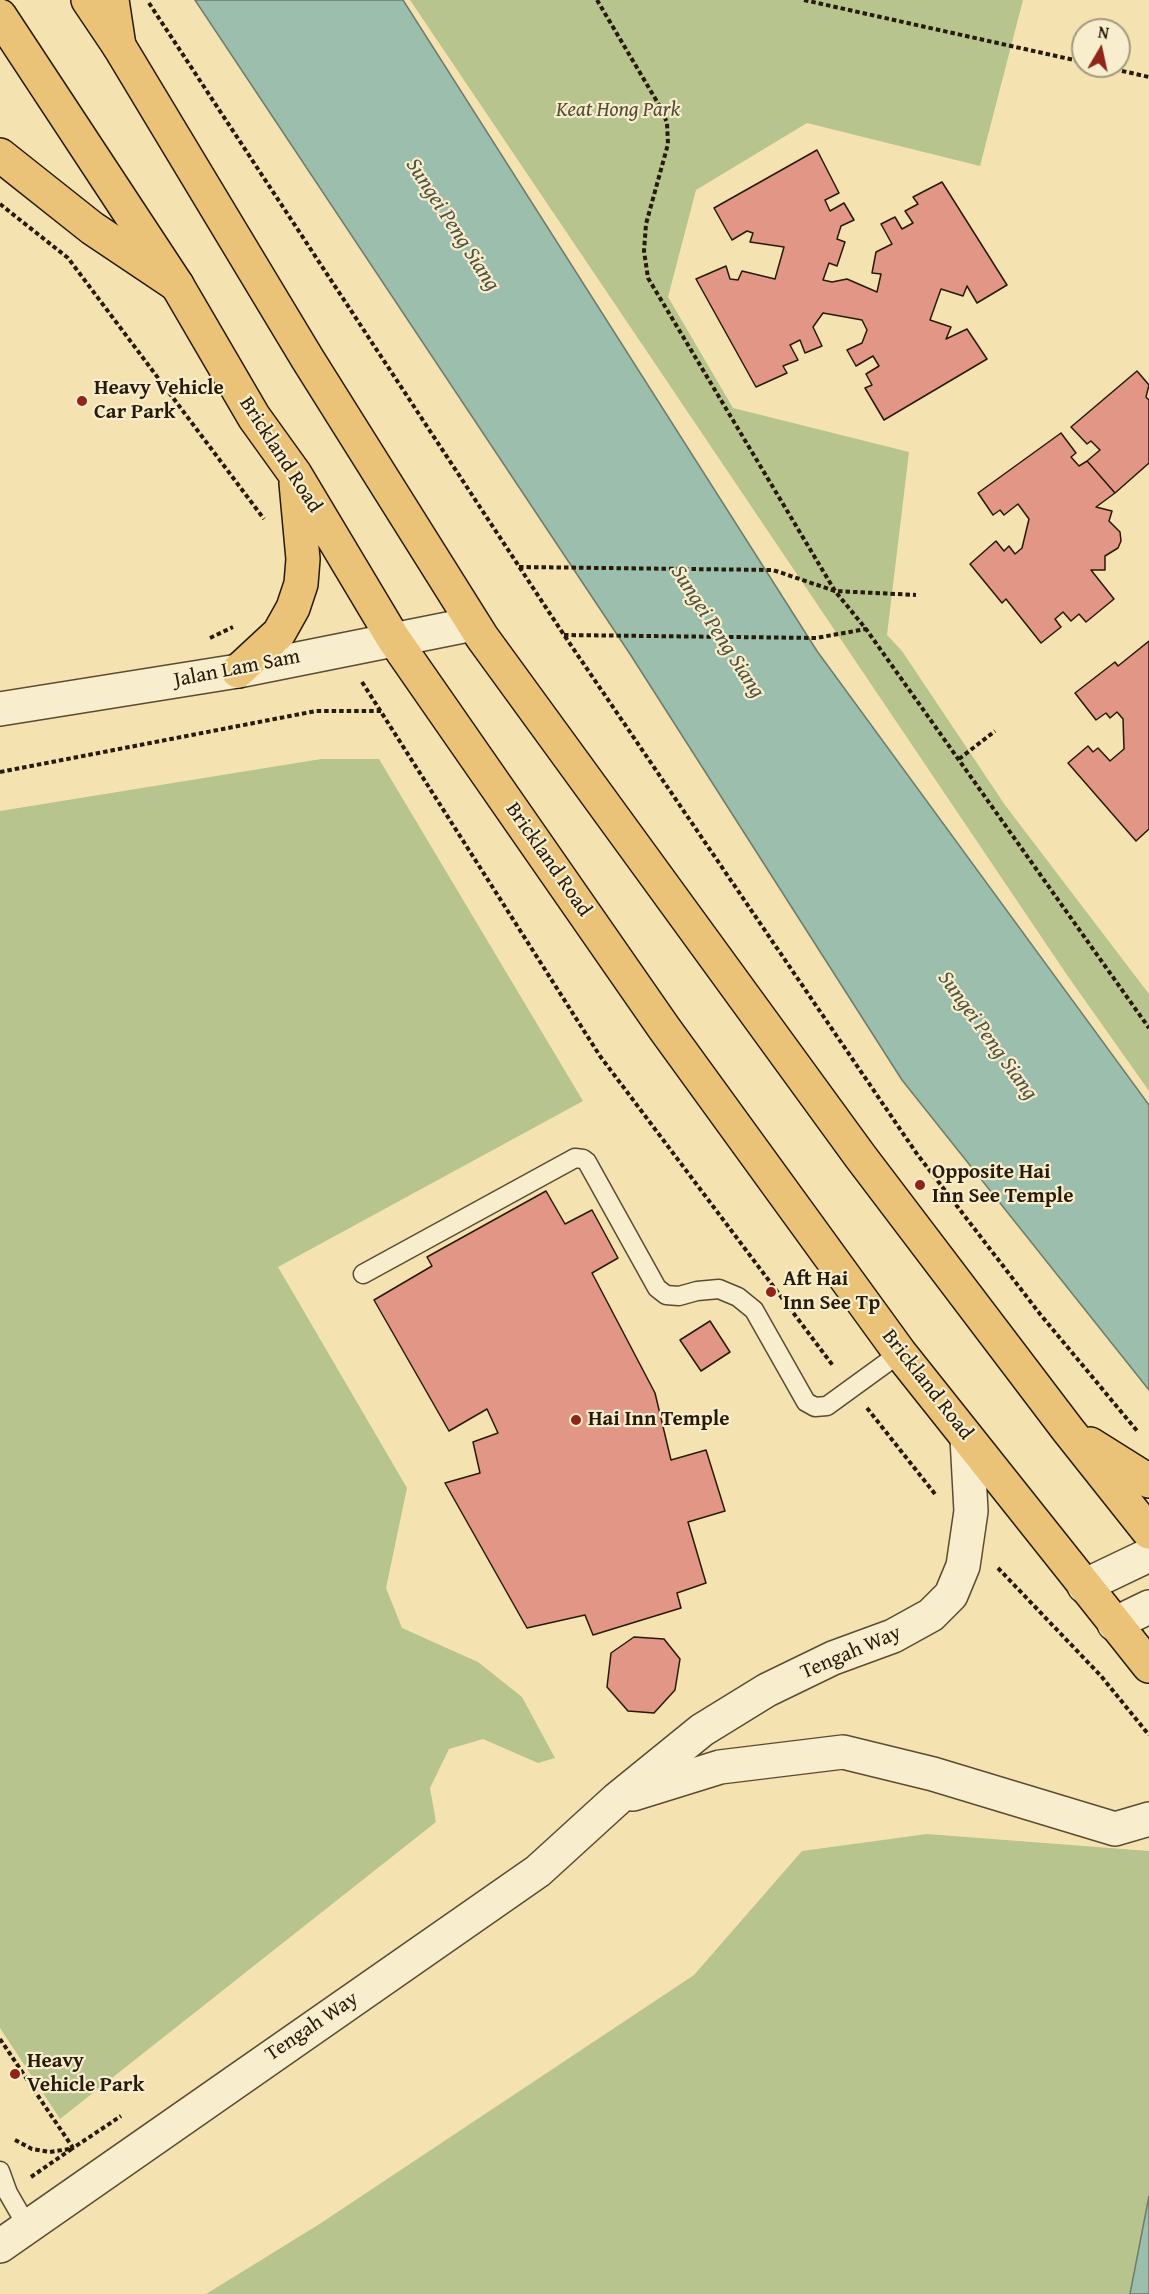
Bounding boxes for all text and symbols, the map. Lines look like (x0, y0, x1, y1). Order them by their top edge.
north arrow (1071, 18, 1131, 78)
text: N (1096, 20, 1111, 45)
park label: Keat Hong Park (556, 98, 680, 124)
water label: Sungei Peng Siang (399, 154, 505, 296)
place label: Heavy Vehicle Car Park (94, 376, 224, 426)
street label: Brickland Road (233, 392, 327, 518)
marker: Heavy Vehicle Car Park (75, 394, 89, 408)
water label: Sungei Peng Siang (664, 561, 770, 703)
street label: Jalan Lam Sam (172, 644, 302, 694)
street label: Brickland Road (499, 798, 597, 922)
water label: Sungei Peng Siang (931, 966, 1043, 1106)
place label: Opposite Hai Inn See Temple (932, 1160, 1073, 1210)
marker: Opposite Hai Inn See Temple (913, 1178, 927, 1192)
place label: Aft Hai Inn See Tp (783, 1267, 880, 1317)
marker: Aft Hai Inn See Tp (764, 1285, 778, 1299)
street label: Brickland Road (876, 1325, 978, 1445)
place label: Hai Inn Temple (588, 1407, 730, 1433)
marker: Hai Inn Temple (569, 1413, 583, 1427)
street label: Tengah Way (797, 1621, 905, 1685)
street label: Tengah Way (261, 1987, 363, 2067)
place label: Heavy Vehicle Park (27, 2049, 144, 2099)
marker: Heavy Vehicle Park (8, 2067, 22, 2081)

